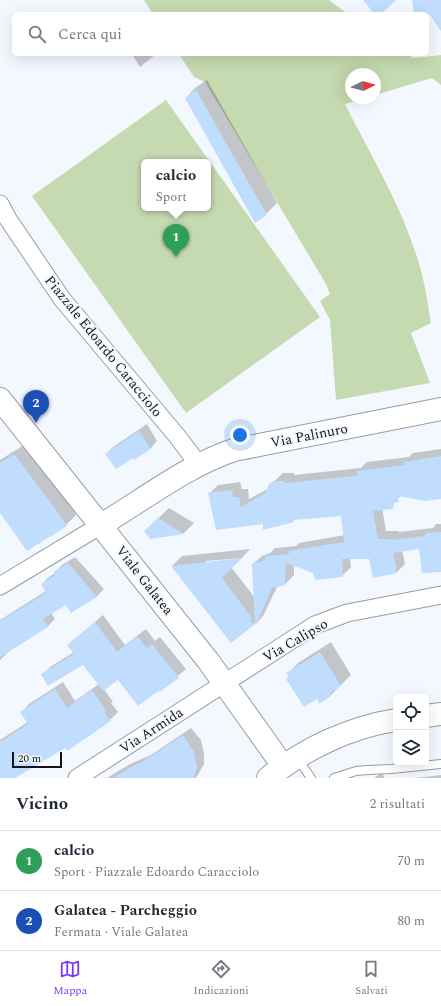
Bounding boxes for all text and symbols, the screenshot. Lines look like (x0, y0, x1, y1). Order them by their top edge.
search box (12, 12, 429, 56)
icon: search (26, 23, 48, 45)
text: Cerca qui (58, 23, 122, 46)
north arrow (345, 68, 381, 104)
popup (141, 159, 211, 211)
text: calcio (156, 164, 196, 187)
text: Sport (156, 187, 187, 207)
pin: 1 (163, 224, 189, 257)
street label: Piazzale Edoardo Caracciolo (40, 271, 168, 422)
pin: 2 (23, 390, 49, 423)
street label: Via Palinuro (269, 418, 349, 453)
your location (230, 425, 250, 445)
street label: Viale Galatea (111, 541, 179, 620)
street label: Via Calipso (259, 613, 332, 668)
map controls (393, 694, 429, 766)
button: locate (393, 694, 429, 730)
street label: Via Armida (115, 702, 187, 759)
button: layers (393, 730, 429, 766)
scale bar (12, 750, 62, 769)
text: 20 m (18, 750, 41, 767)
text: Vicino (16, 791, 68, 817)
text: 2 risultati (370, 794, 425, 814)
text: calcio (54, 839, 94, 862)
text: 1 (25, 851, 33, 871)
text: 70 m (398, 851, 425, 871)
text: Sport · Piazzale Edoardo Caracciolo (54, 862, 259, 882)
text: Galatea - Parcheggio (54, 899, 197, 922)
text: 2 (25, 911, 33, 931)
text: 80 m (398, 911, 425, 931)
text: Fermata · Viale Galatea (54, 922, 188, 942)
tab: Mappa (53, 958, 87, 999)
tab: Indicazioni (193, 958, 249, 999)
tab: Salvati (355, 958, 388, 999)

